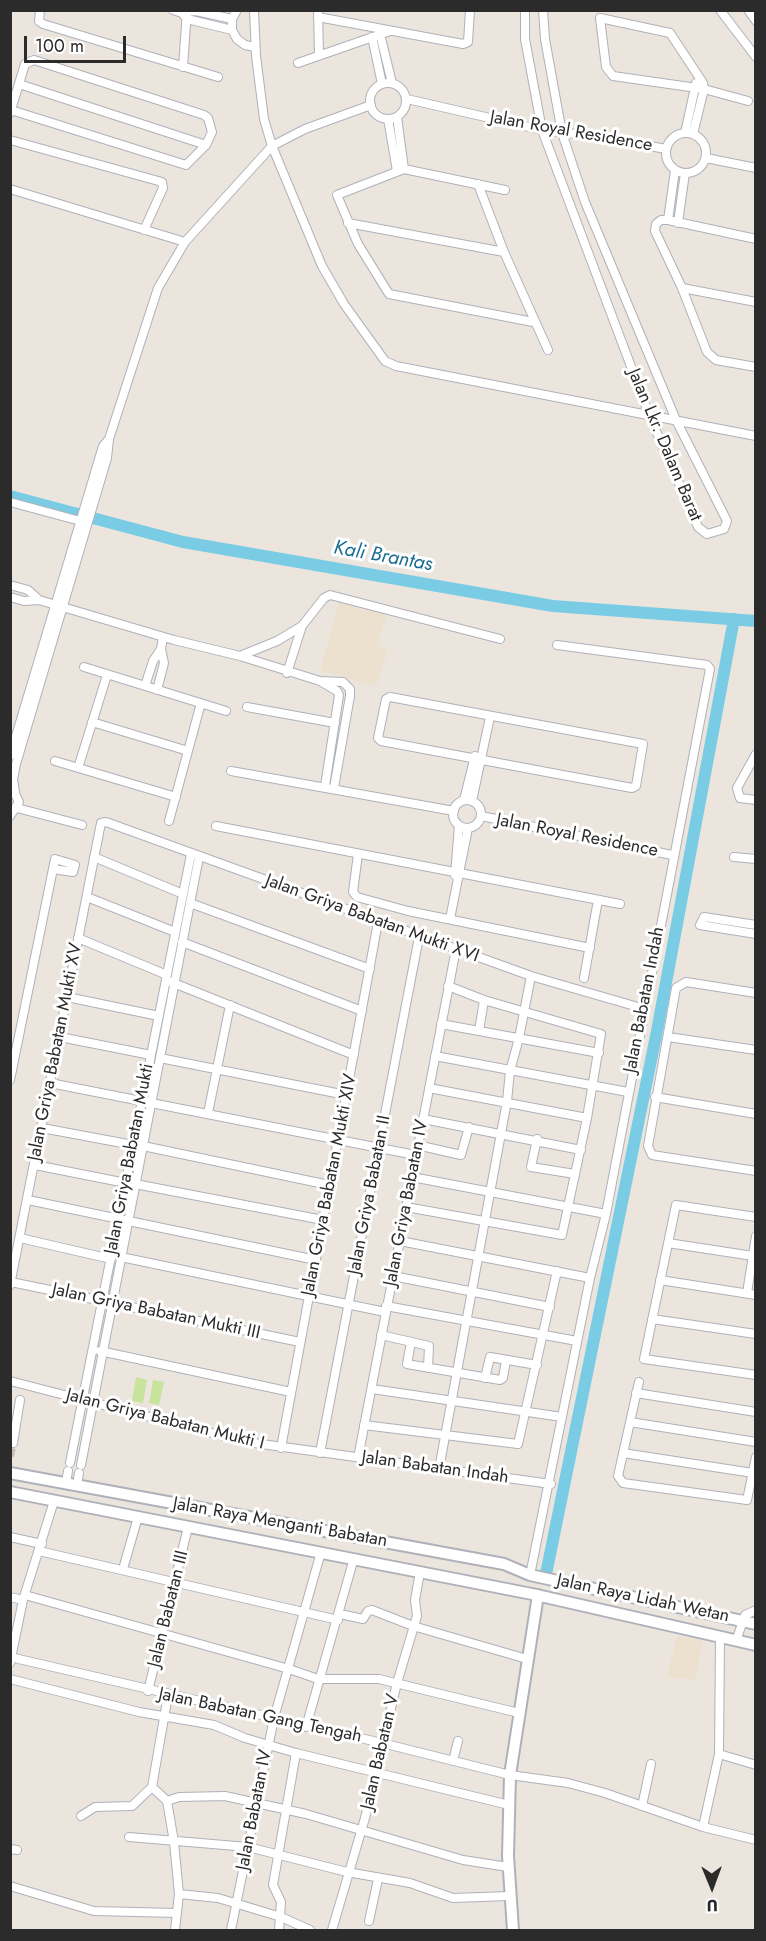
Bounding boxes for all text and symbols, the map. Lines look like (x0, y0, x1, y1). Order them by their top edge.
scale bar (27, 24, 129, 62)
text: 100 m (35, 33, 84, 59)
street label: Jalan Royal Residence (488, 107, 654, 157)
street label: Jalan Lkr. Dalam Barat (622, 366, 706, 524)
water label: Kali Brantas (332, 537, 434, 577)
street label: Jalan Royal Residence (494, 810, 660, 862)
street label: Jalan Griya Babatan Mukti XVI (262, 870, 482, 968)
street label: Jalan Babatan Indah (620, 925, 670, 1075)
street label: Jalan Griya Babatan Mukti XV (24, 941, 88, 1163)
street label: Jalan Griya Babatan Mukti (101, 1062, 159, 1256)
street label: Jalan Griya Babatan Mukti XIV (298, 1072, 362, 1298)
street label: Jalan Griya Babatan II (344, 1114, 396, 1276)
street label: Jalan Griya Babatan IV (380, 1118, 434, 1288)
street label: Jalan Griya Babatan Mukti III (50, 1279, 262, 1345)
street label: Jalan Griya Babatan Mukti I (64, 1385, 266, 1455)
street label: Jalan Babatan Indah (360, 1447, 510, 1489)
street label: Jalan Raya Menganti Babatan (171, 1493, 389, 1553)
street label: Jalan Babatan III (144, 1549, 194, 1669)
street label: Jalan Raya Lidah Wetan (555, 1570, 731, 1628)
street label: Jalan Babatan Gang Tengah (156, 1684, 364, 1748)
street label: Jalan Babatan V (357, 1692, 405, 1812)
street label: Jalan Babatan IV (233, 1748, 277, 1872)
north arrow (682, 1857, 742, 1917)
text: U (707, 1894, 718, 1917)

